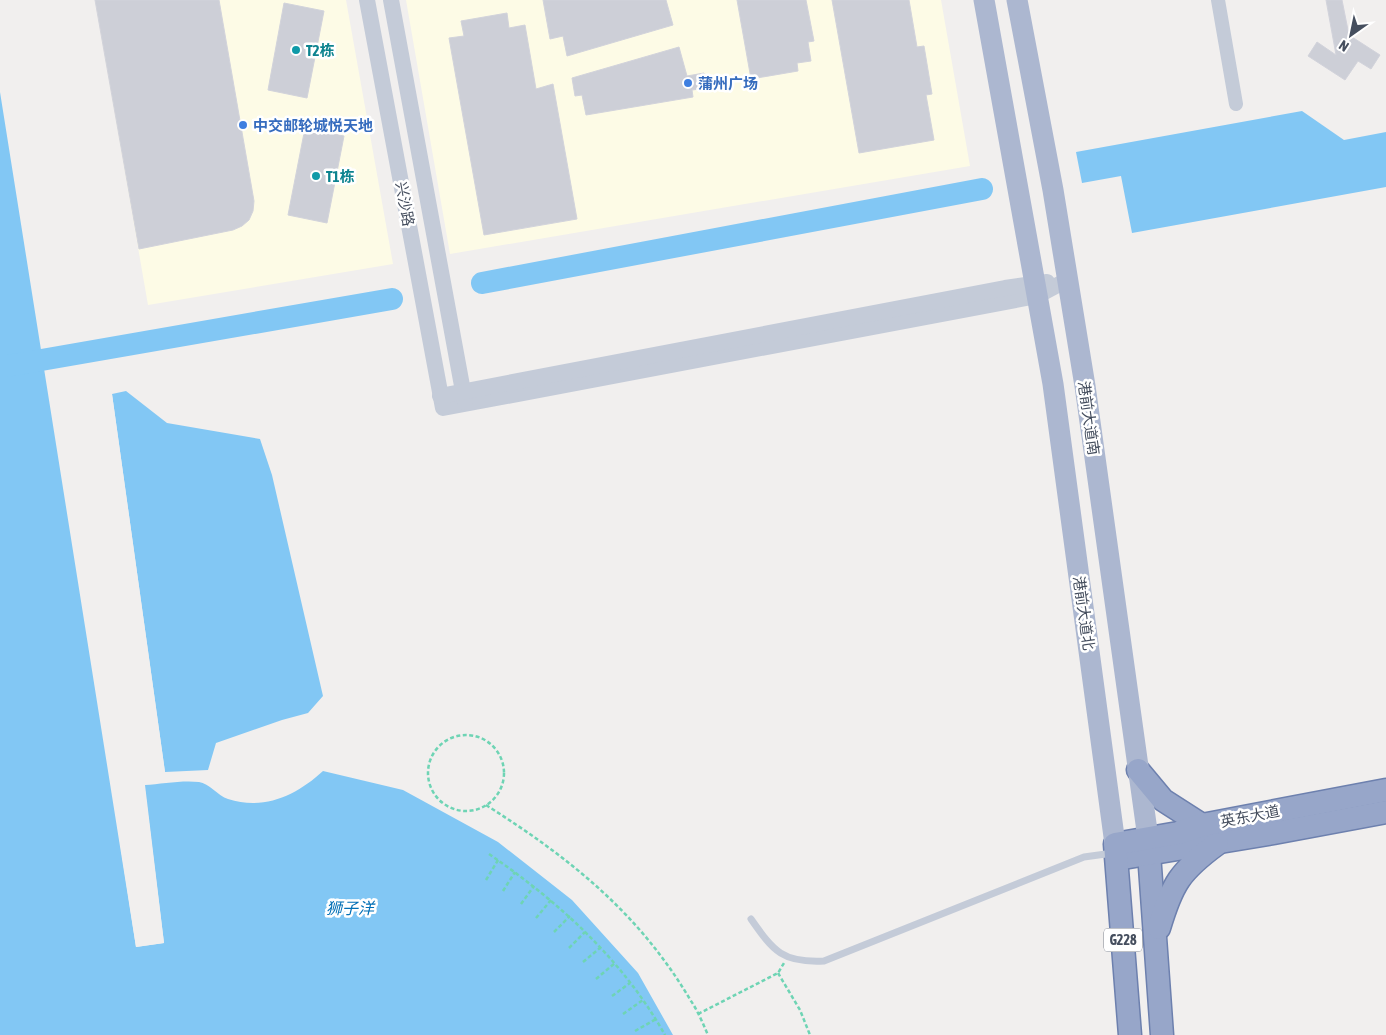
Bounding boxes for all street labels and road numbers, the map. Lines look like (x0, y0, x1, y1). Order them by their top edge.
street label: 兴沙路 (393, 180, 417, 228)
street label: 港前大道南 (1075, 380, 1103, 456)
street label: 港前大道北 (1070, 575, 1098, 651)
street label: 英东大道 (1219, 802, 1281, 830)
road number: G228 (1104, 928, 1142, 952)

